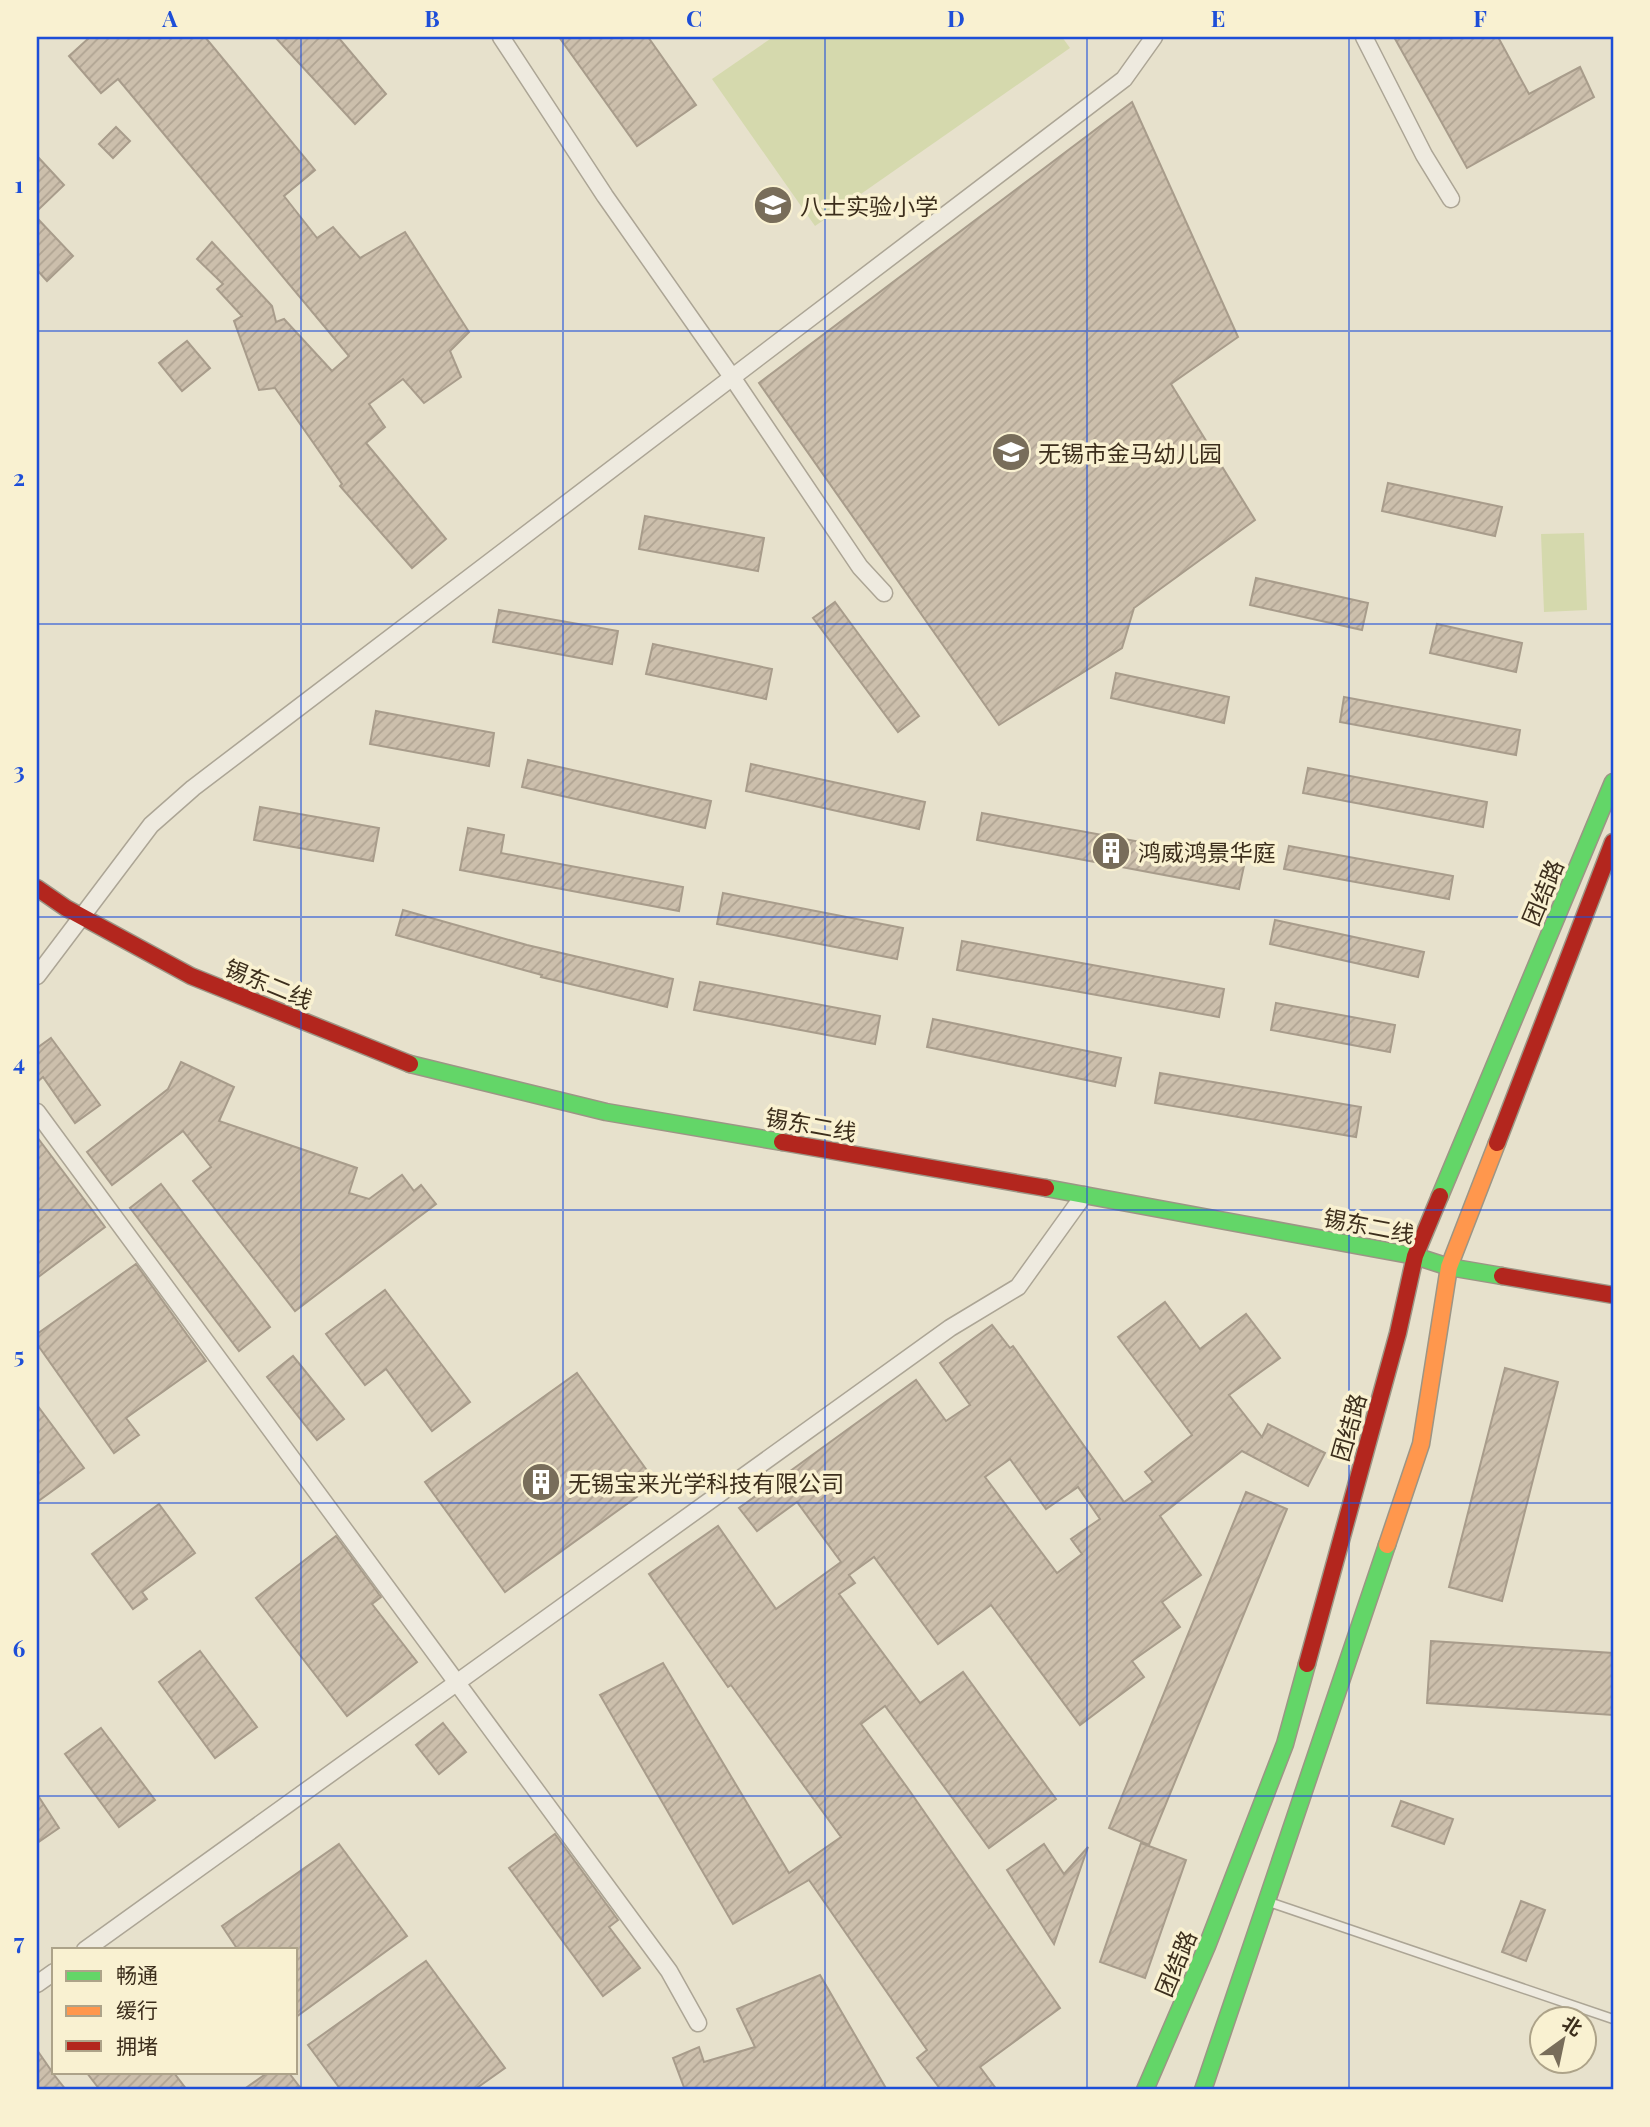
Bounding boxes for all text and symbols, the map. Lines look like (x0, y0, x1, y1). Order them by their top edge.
text: A (161, 2, 178, 33)
text: B (424, 2, 440, 33)
text: C (686, 2, 702, 33)
text: D (947, 2, 965, 33)
text: E (1211, 2, 1225, 33)
text: F (1473, 2, 1487, 33)
text: 1 (15, 168, 24, 199)
school or university icon: 八士实验小学 (752, 184, 794, 226)
place label: 八士实验小学 (800, 190, 938, 221)
school or university icon: 无锡市金马幼儿园 (990, 431, 1032, 473)
place label: 无锡市金马幼儿园 (1038, 437, 1222, 468)
text: 2 (13, 461, 25, 492)
text: 3 (13, 754, 25, 785)
building icon: 鸿威鸿景华庭 (1090, 830, 1132, 872)
place label: 鸿威鸿景华庭 (1138, 836, 1276, 867)
street label: 团结路 (1514, 854, 1570, 930)
street label: 锡东二线 (221, 951, 317, 1015)
text: 4 (13, 1046, 25, 1077)
street label: 锡东二线 (763, 1101, 859, 1147)
street label: 锡东二线 (1321, 1201, 1417, 1249)
text: 5 (14, 1339, 24, 1370)
street label: 团结路 (1324, 1390, 1372, 1464)
building icon: 无锡宝来光学科技有限公司 (520, 1461, 562, 1503)
place label: 无锡宝来光学科技有限公司 (568, 1467, 844, 1498)
text: 6 (13, 1632, 26, 1663)
text: 7 (14, 1925, 25, 1956)
street label: 团结路 (1147, 1925, 1203, 2001)
legend (52, 1948, 298, 2074)
text: 畅通 (116, 1960, 158, 1988)
text: 缓行 (116, 1995, 158, 2023)
north arrow (1528, 2004, 1598, 2074)
text: 北 (1558, 2009, 1588, 2041)
text: 拥堵 (116, 2031, 158, 2059)

